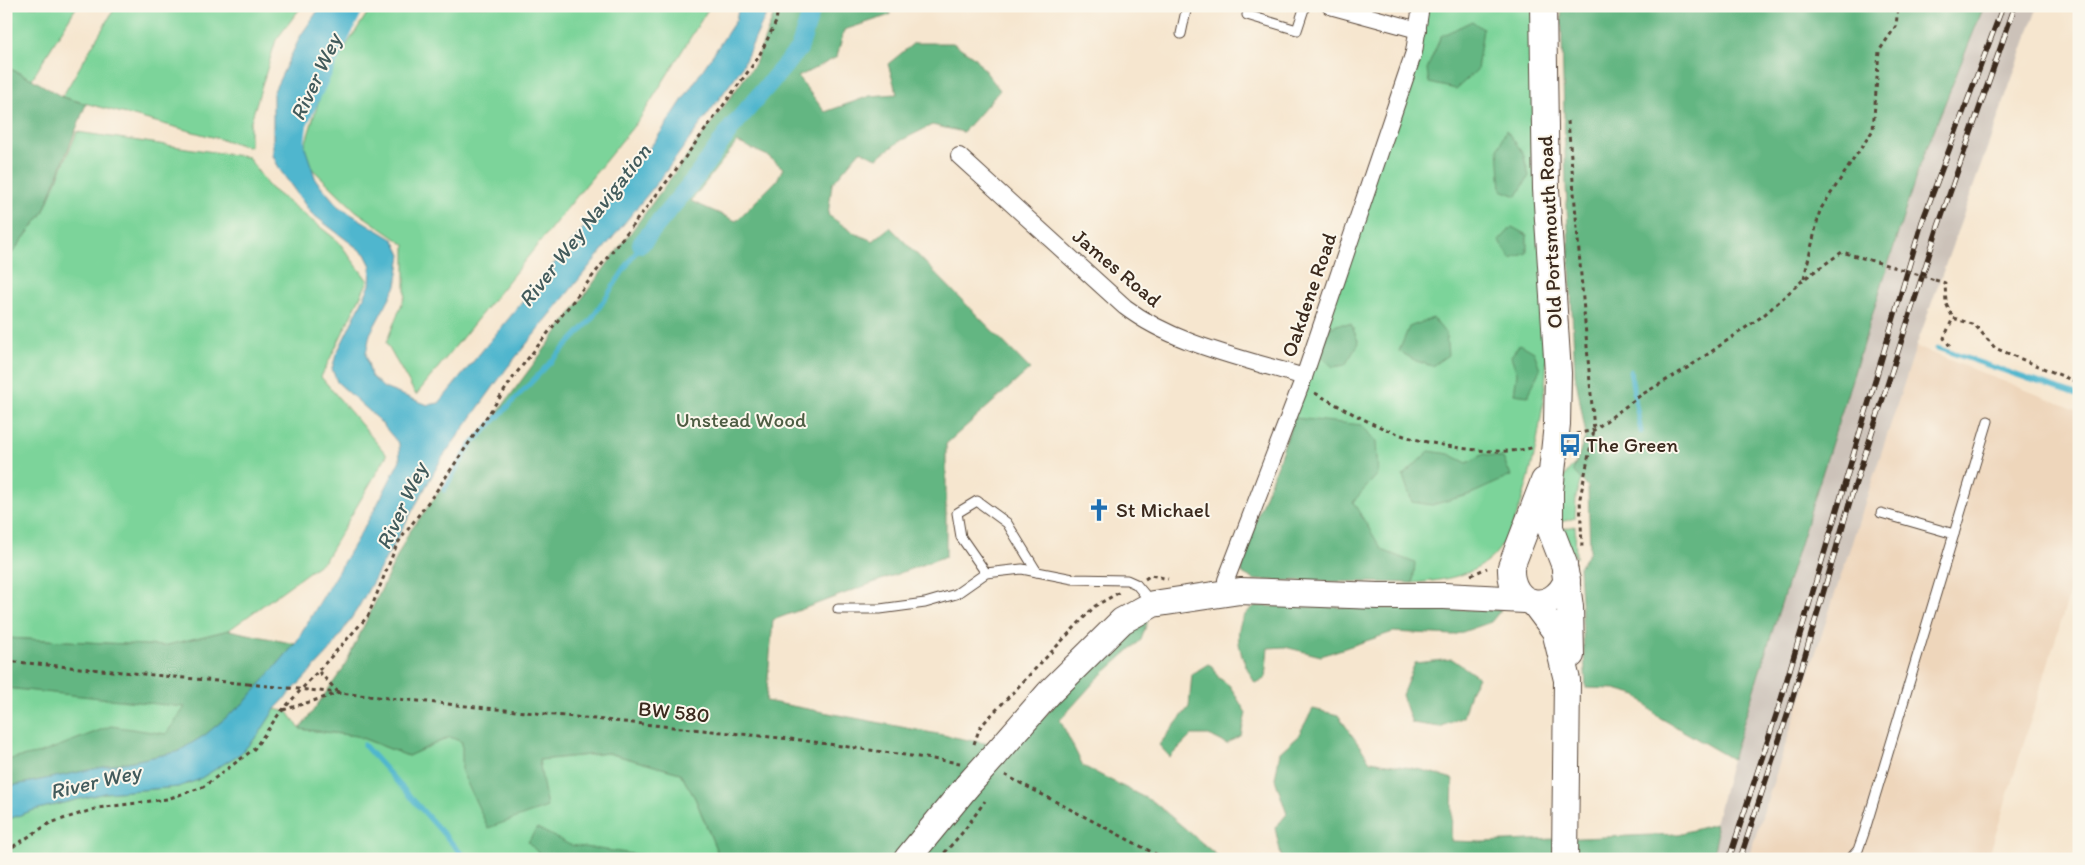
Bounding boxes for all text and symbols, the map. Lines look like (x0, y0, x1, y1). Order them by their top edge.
water label: River Wey (284, 27, 348, 125)
street label: Old Portsmouth Road (1532, 134, 1567, 329)
water label: River Wey Navigation (512, 138, 657, 312)
street label: James Road (1068, 223, 1167, 312)
street label: Oakdene Road (1276, 229, 1342, 360)
park label: Unstead Wood (676, 407, 806, 432)
bus stop icon: The Green (1557, 432, 1583, 458)
place label: The Green (1586, 432, 1678, 457)
water label: River Wey (370, 456, 434, 554)
church icon: St Michael (1086, 497, 1112, 523)
place label: St Michael (1116, 497, 1210, 522)
street label: BW 580 (637, 695, 711, 728)
water label: River Wey (47, 757, 146, 805)

